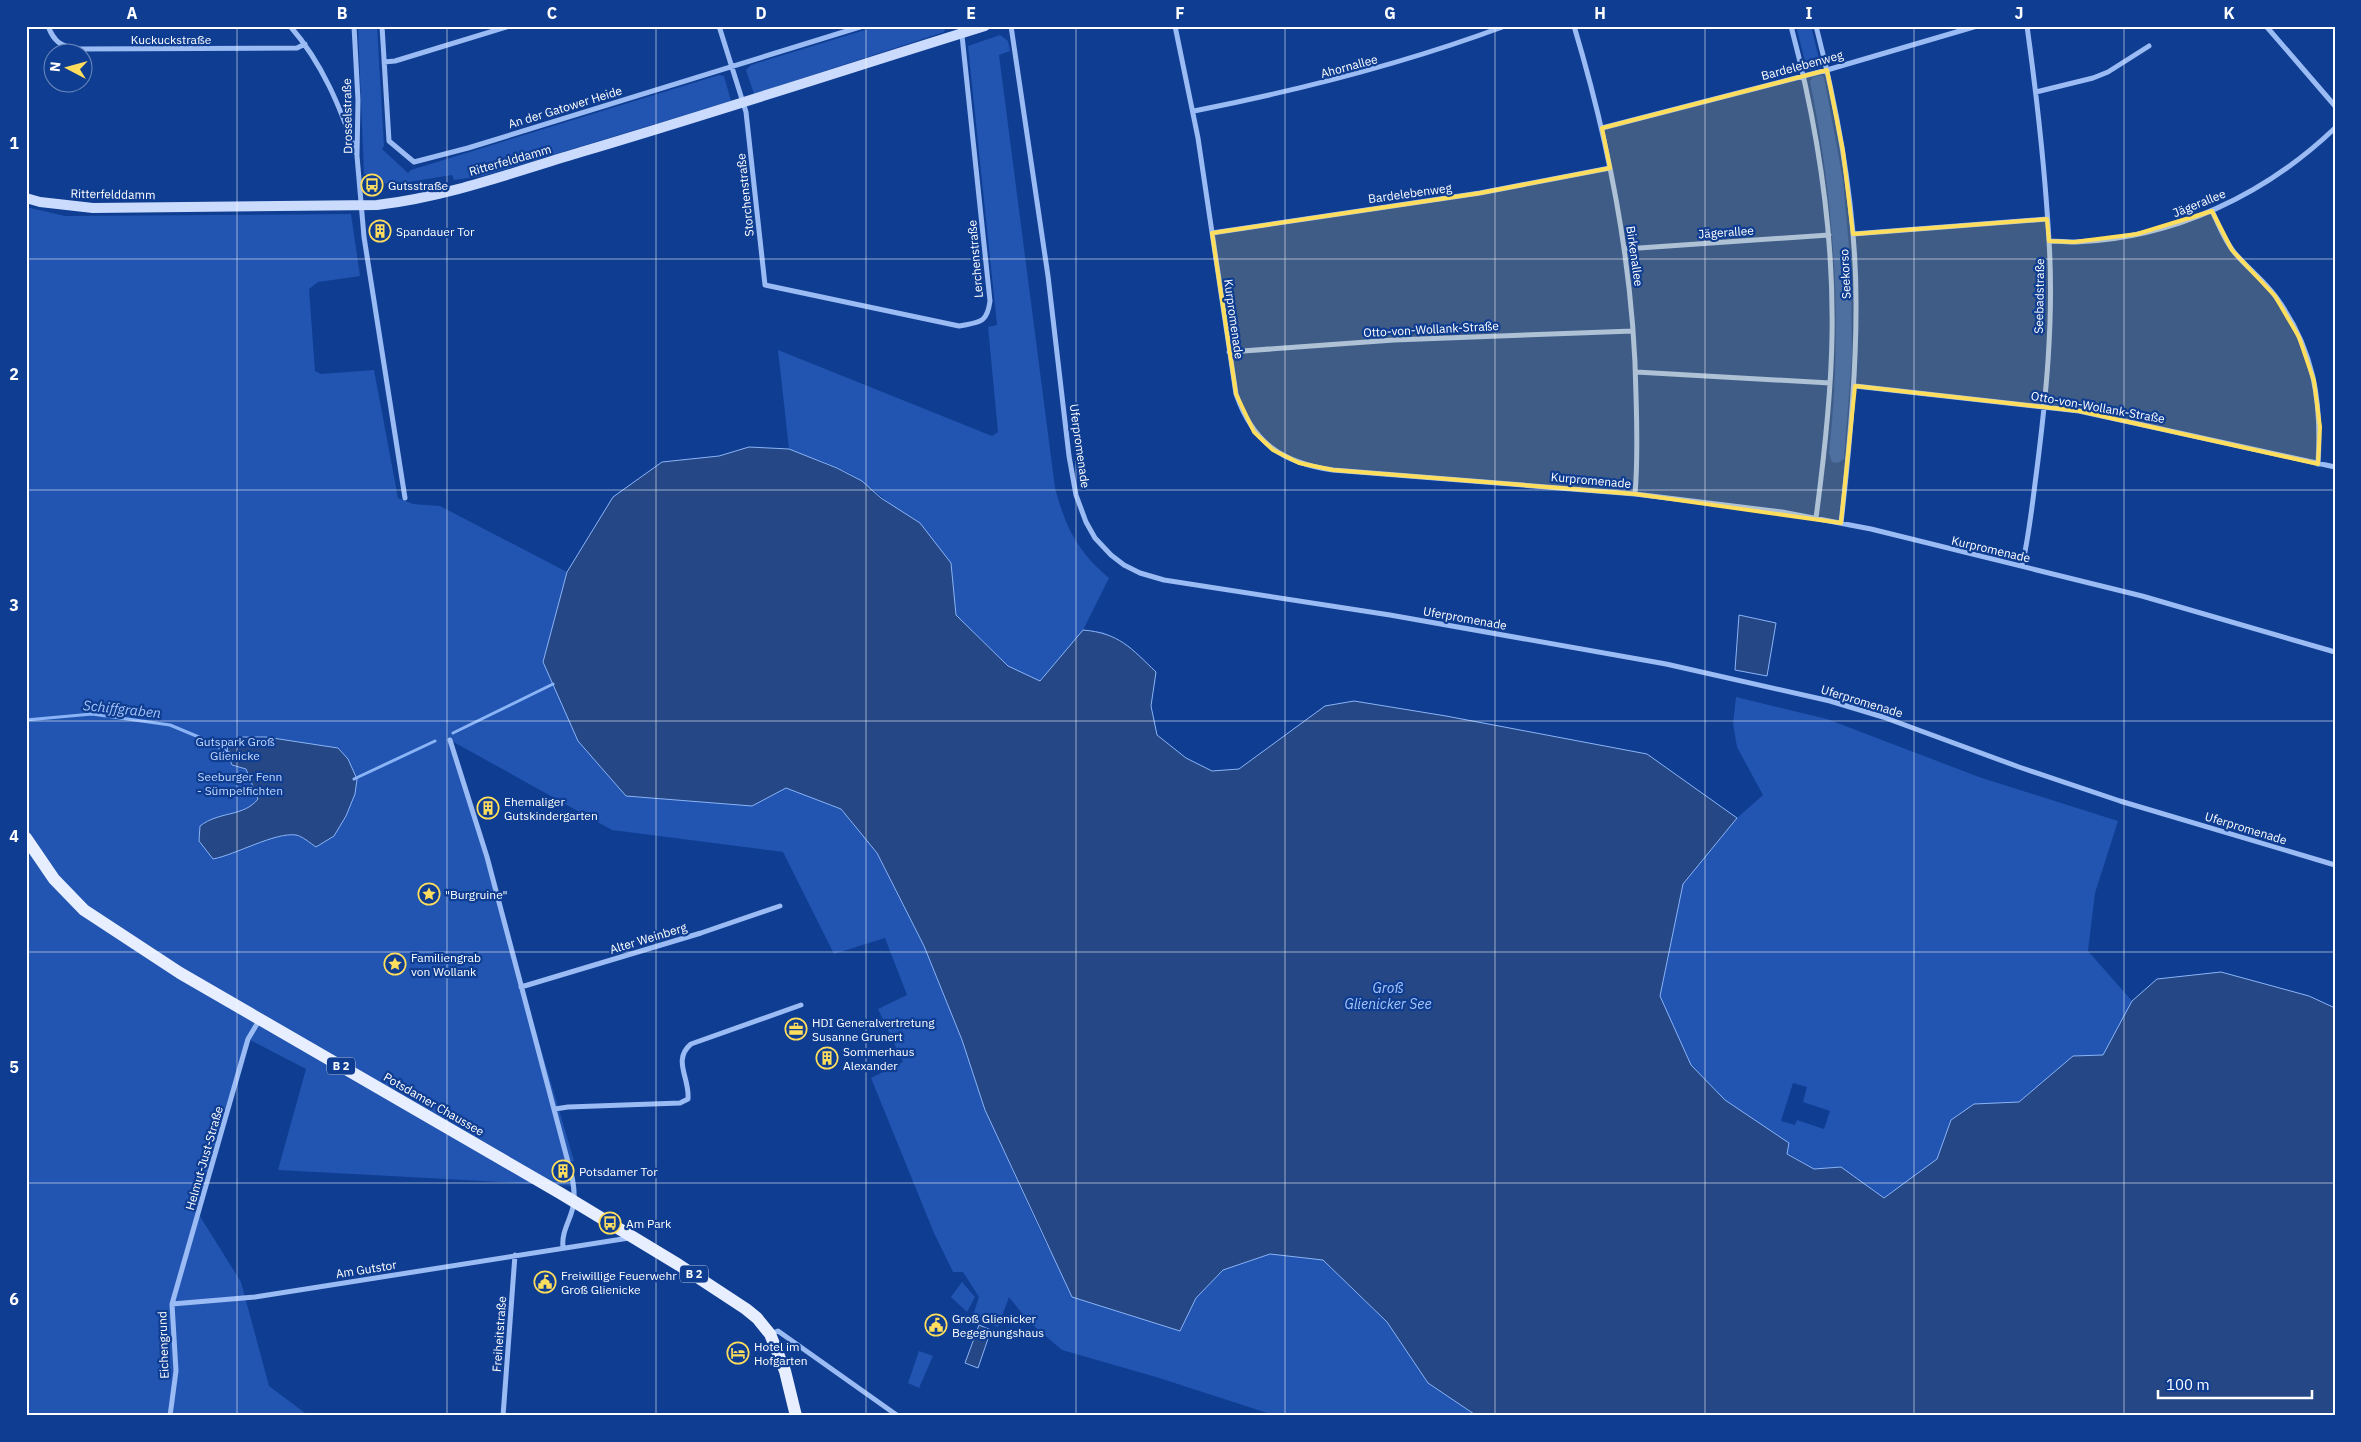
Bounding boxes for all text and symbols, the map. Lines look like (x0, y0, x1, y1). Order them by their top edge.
text: A (127, 3, 138, 23)
text: B (337, 3, 348, 23)
text: C (547, 3, 557, 23)
text: D (755, 3, 767, 23)
text: E (966, 3, 976, 23)
text: F (1175, 3, 1185, 23)
text: G (1384, 3, 1396, 23)
text: H (1594, 3, 1606, 23)
text: I (1806, 3, 1813, 23)
text: J (2015, 3, 2023, 23)
text: K (2223, 3, 2235, 23)
street label: Kuckuckstraße (131, 32, 212, 47)
north arrow (42, 42, 92, 92)
street label: Bardelebenweg (1759, 47, 1845, 83)
street label: Ahornallee (1319, 51, 1380, 81)
text: N (46, 61, 65, 73)
street label: Drosselstraße (339, 78, 355, 154)
street label: An der Gatower Heide (506, 82, 624, 131)
text: 1 (9, 133, 19, 153)
street label: Ritterfelddamm (467, 141, 553, 179)
street label: Storchenstraße (733, 152, 757, 237)
bus stop icon: Gutsstraße (360, 173, 384, 197)
place label: Gutsstraße (388, 178, 449, 193)
street label: Bardelebenweg (1367, 180, 1453, 206)
street label: Jägerallee (2170, 185, 2228, 220)
street label: Ritterfelddamm (70, 186, 156, 202)
building icon: Spandauer Tor (368, 219, 392, 243)
street label: Lerchenstraße (964, 219, 986, 299)
street label: Jägerallee (1698, 223, 1755, 241)
place label: Spandauer Tor (396, 224, 475, 239)
street label: Birkenallee (1623, 225, 1647, 288)
street label: Seekorso (1836, 248, 1854, 299)
street label: Seebadstraße (2031, 258, 2047, 334)
street label: Kurpromenade (1221, 278, 1247, 360)
street label: Otto-von-Wollank-Straße (1363, 318, 1500, 340)
text: 2 (9, 364, 19, 384)
street label: Otto-von-Wollank-Straße (2030, 388, 2167, 426)
street label: Uferpromenade (1067, 403, 1093, 489)
street label: Kurpromenade (1550, 469, 1632, 491)
street label: Kurpromenade (1950, 533, 2032, 565)
text: 3 (9, 595, 19, 615)
street label: Uferpromenade (1422, 603, 1508, 633)
street label: Uferpromenade (1819, 681, 1905, 721)
water label: Schiffgraben (82, 696, 162, 722)
park label: Gutspark Groß Glienicke (195, 734, 275, 763)
park label: Seeburger Fenn - Sümpelfichten (197, 769, 283, 798)
place label: Ehemaliger Gutskindergarten (504, 794, 598, 823)
building icon: Ehemaliger Gutskindergarten (476, 796, 500, 820)
street label: Uferpromenade (2203, 808, 2289, 848)
text: 4 (9, 826, 19, 846)
place icon: "Burgruine" (417, 882, 441, 906)
place label: "Burgruine" (445, 887, 508, 902)
street label: Alter Weinberg (608, 919, 689, 957)
place label: Familiengrab von Wollank (411, 950, 481, 979)
place icon: Familiengrab von Wollank (383, 952, 407, 976)
water label: Groß Glienicker See (1344, 979, 1432, 1013)
place label: HDI Generalvertretung Susanne Grunert (812, 1015, 935, 1044)
office icon: HDI Generalvertretung Susanne Grunert (784, 1017, 808, 1041)
place label: Sommerhaus Alexander (843, 1044, 915, 1073)
building icon: Sommerhaus Alexander (815, 1046, 839, 1070)
text: 5 (9, 1057, 19, 1077)
road number: B 2 (327, 1058, 355, 1074)
street label: Potsdamer Chaussee (381, 1069, 487, 1139)
street label: Helmut-Just-Straße (182, 1104, 226, 1212)
building icon: Potsdamer Tor (551, 1159, 575, 1183)
place label: Potsdamer Tor (579, 1164, 658, 1179)
bus stop icon: Am Park (598, 1211, 622, 1235)
place label: Am Park (626, 1216, 672, 1231)
street label: Am Gutstor (334, 1257, 398, 1281)
road number: B 2 (680, 1266, 708, 1282)
place label: Freiwillige Feuerwehr Groß Glienicke (561, 1268, 677, 1297)
public building icon: Freiwillige Feuerwehr Groß Glienicke (533, 1270, 557, 1294)
text: 6 (9, 1289, 19, 1309)
street label: Freiheitstraße (489, 1295, 509, 1372)
street label: Eichengrund (154, 1311, 172, 1379)
place label: Groß Glienicker Begegnungshaus (952, 1311, 1044, 1340)
public building icon: Groß Glienicker Begegnungshaus (924, 1313, 948, 1337)
place label: Hotel im Hofgarten (754, 1339, 808, 1368)
hotel icon: Hotel im Hofgarten (726, 1341, 750, 1365)
scale bar (2158, 1367, 2312, 1399)
text: 100 m (2166, 1375, 2210, 1394)

